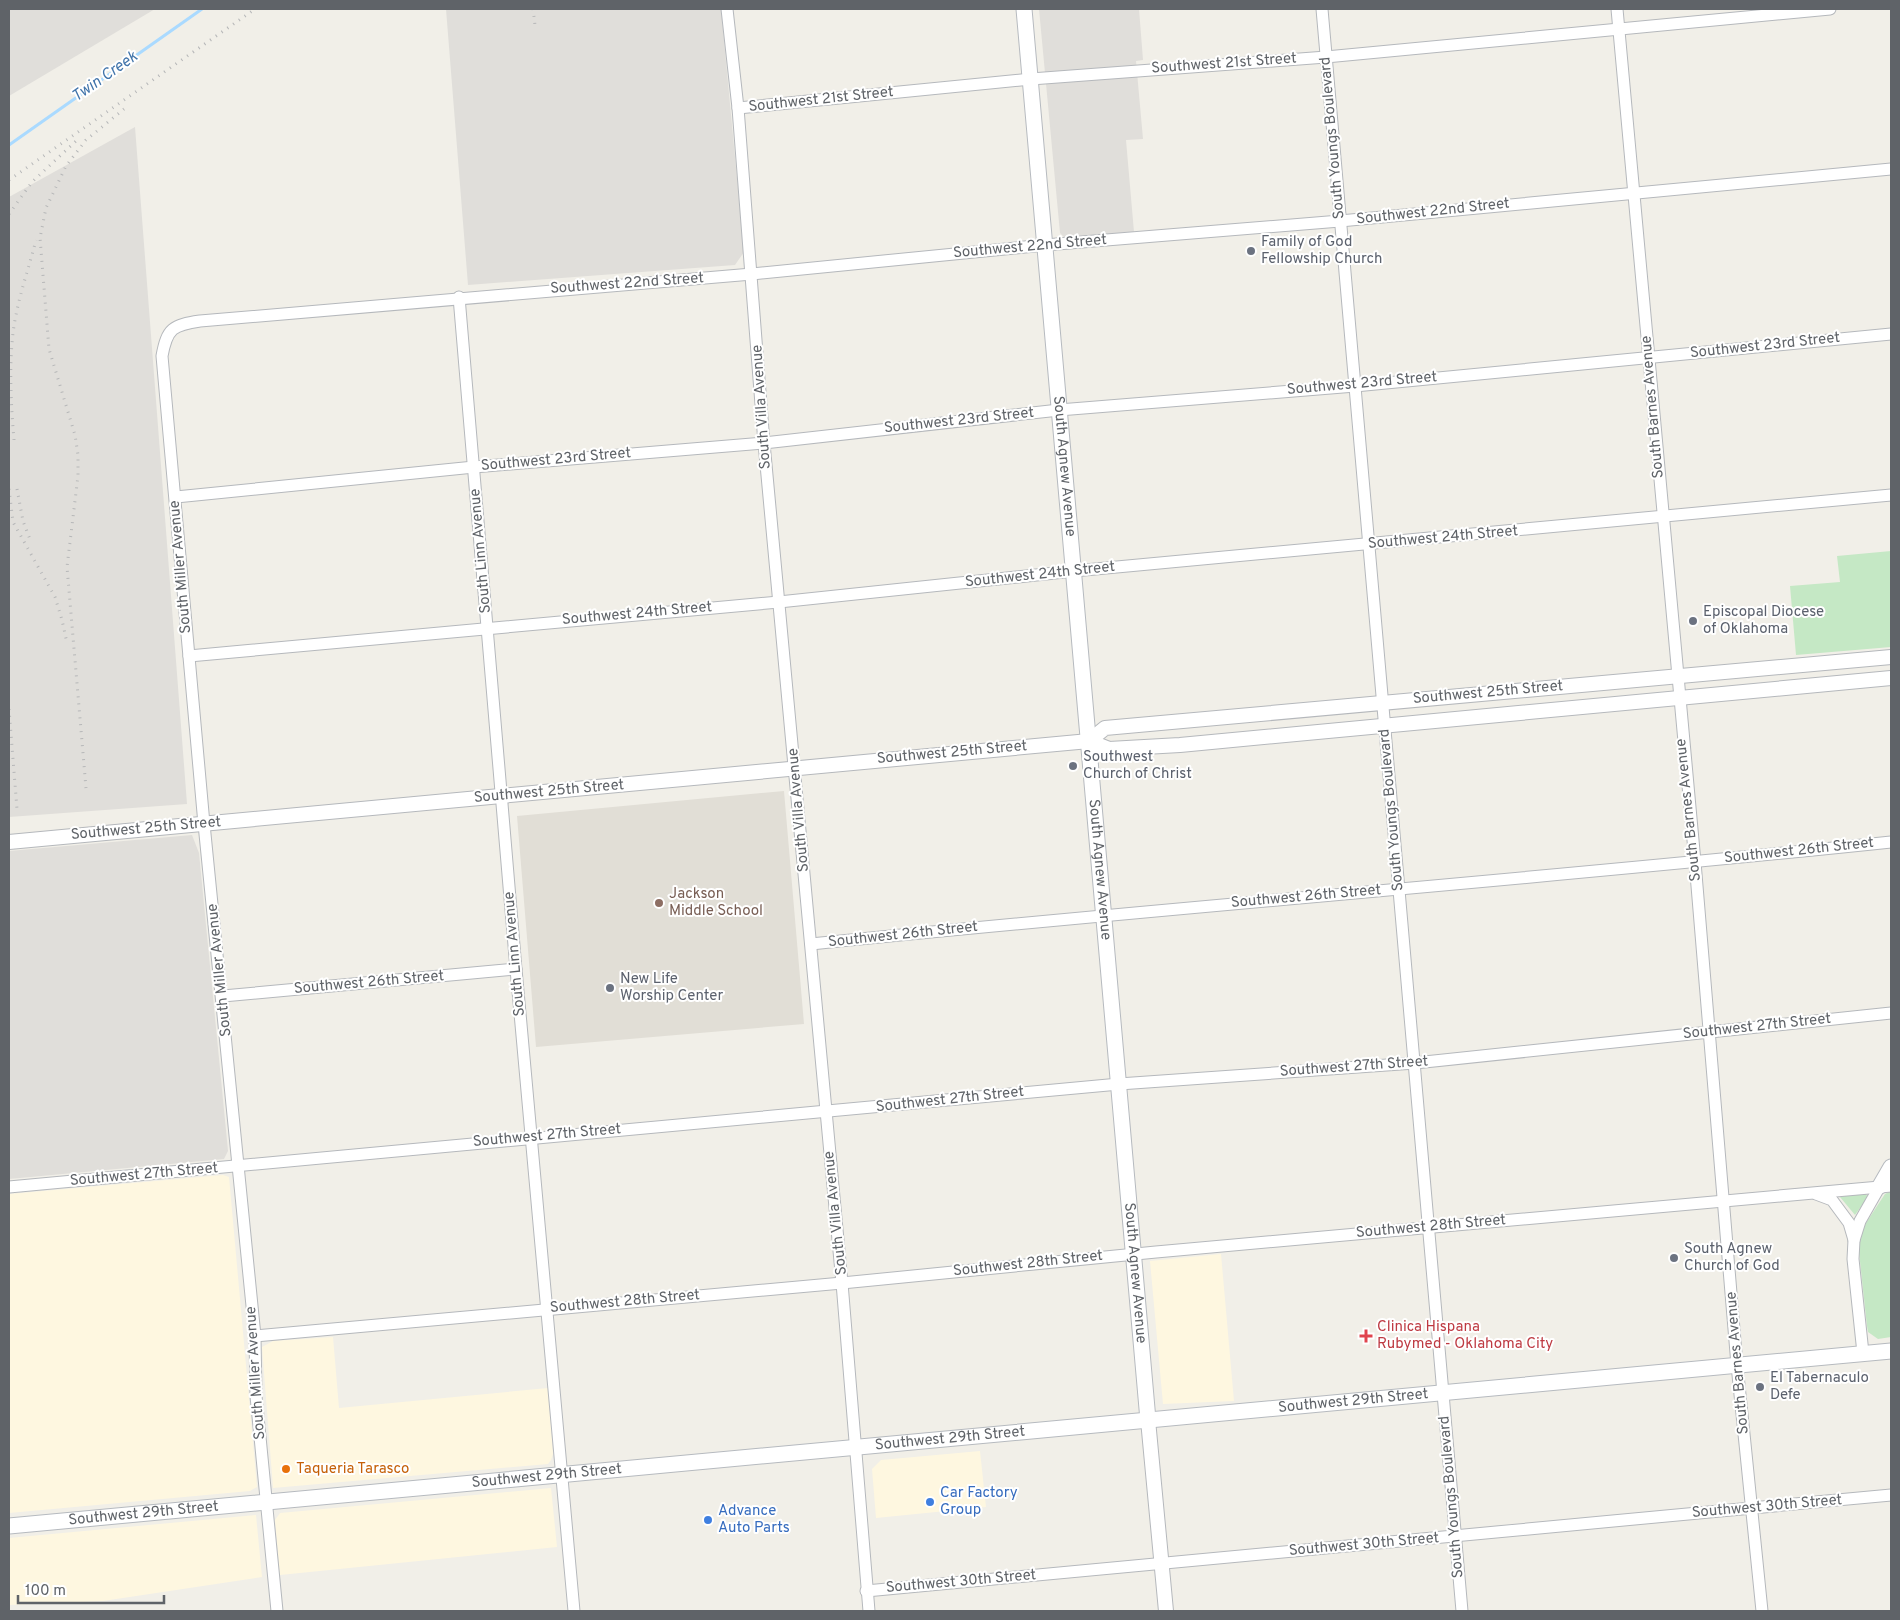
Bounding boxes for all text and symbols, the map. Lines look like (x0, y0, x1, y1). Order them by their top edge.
water label: Twin Creek (68, 47, 143, 107)
street label: Southwest 21st Street (1151, 49, 1297, 79)
street label: South Youngs Boulevard (1316, 56, 1350, 220)
street label: Southwest 21st Street (748, 83, 894, 117)
street label: Southwest 22nd Street (1355, 195, 1511, 229)
street label: Southwest 22nd Street (952, 231, 1108, 263)
place label: Family of God Fellowship Church (1261, 233, 1382, 269)
marker: Family of God Fellowship Church (1245, 245, 1257, 257)
street label: Southwest 22nd Street (549, 269, 705, 299)
street label: Southwest 23rd Street (1689, 329, 1841, 363)
street label: South Barnes Avenue (1637, 335, 1669, 479)
street label: South Villa Avenue (748, 344, 776, 470)
street label: Southwest 23rd Street (1286, 368, 1438, 400)
street label: South Agnew Avenue (1049, 395, 1080, 537)
street label: Southwest 23rd Street (883, 404, 1035, 438)
street label: Southwest 23rd Street (480, 444, 632, 476)
street label: South Linn Avenue (466, 488, 496, 614)
street label: South Miller Avenue (166, 500, 196, 634)
street label: Southwest 24th Street (1367, 522, 1519, 554)
street label: Southwest 24th Street (964, 558, 1116, 592)
street label: Southwest 24th Street (561, 598, 713, 630)
place label: Episcopal Diocese of Oklahoma (1703, 603, 1824, 639)
marker: Episcopal Diocese of Oklahoma (1687, 615, 1699, 627)
street label: Southwest 25th Street (1412, 677, 1564, 709)
street label: South Youngs Boulevard (1375, 728, 1409, 892)
street label: Southwest 25th Street (876, 737, 1028, 769)
street label: South Barnes Avenue (1672, 738, 1706, 882)
street label: South Villa Avenue (784, 747, 814, 873)
place label: Southwest Church of Christ (1083, 748, 1192, 784)
marker: Southwest Church of Christ (1067, 760, 1079, 772)
street label: Southwest 25th Street (473, 776, 625, 808)
street label: South Agnew Avenue (1084, 798, 1115, 941)
street label: Southwest 25th Street (70, 813, 222, 845)
street label: Southwest 26th Street (1723, 834, 1875, 868)
street label: Southwest 26th Street (1230, 881, 1382, 913)
place label: Jackson Middle School (669, 885, 763, 921)
street label: South Linn Avenue (500, 891, 530, 1017)
marker: Jackson Middle School (653, 897, 665, 909)
street label: South Miller Avenue (204, 903, 236, 1037)
street label: Southwest 26th Street (827, 918, 979, 952)
street label: Southwest 26th Street (293, 967, 445, 999)
place label: New Life Worship Center (620, 970, 724, 1006)
marker: New Life Worship Center (604, 982, 616, 994)
street label: Southwest 27th Street (1682, 1010, 1832, 1044)
street label: Southwest 27th Street (1279, 1052, 1429, 1082)
street label: Southwest 27th Street (875, 1083, 1025, 1117)
street label: Southwest 27th Street (472, 1120, 622, 1152)
street label: South Villa Avenue (820, 1150, 852, 1276)
street label: Southwest 27th Street (69, 1159, 219, 1191)
street label: South Agnew Avenue (1119, 1202, 1151, 1344)
street label: Southwest 28th Street (1355, 1211, 1507, 1243)
place label: South Agnew Church of God (1684, 1240, 1780, 1276)
street label: Southwest 28th Street (952, 1247, 1104, 1281)
marker: South Agnew Church of God (1668, 1252, 1680, 1264)
street label: Southwest 28th Street (549, 1286, 701, 1318)
street label: South Barnes Avenue (1722, 1291, 1754, 1435)
street label: South Miller Avenue (242, 1306, 270, 1440)
place label: Clinica Hispana Rubymed - Oklahoma City (1377, 1318, 1553, 1354)
marker: Clinica Hispana Rubymed - Oklahoma City (1359, 1329, 1373, 1343)
place label: El Tabernaculo Defe (1770, 1369, 1869, 1405)
marker: El Tabernaculo Defe (1754, 1381, 1766, 1393)
street label: Southwest 29th Street (1277, 1385, 1429, 1417)
street label: South Youngs Boulevard (1435, 1415, 1469, 1579)
street label: Southwest 29th Street (874, 1422, 1026, 1455)
place label: Taqueria Tarasco (296, 1460, 409, 1479)
street label: Southwest 29th Street (471, 1460, 623, 1492)
marker: Taqueria Tarasco (280, 1463, 292, 1475)
place label: Car Factory Group (940, 1484, 1018, 1520)
street label: Southwest 30th Street (1691, 1491, 1843, 1523)
marker: Car Factory Group (924, 1496, 936, 1508)
street label: Southwest 29th Street (68, 1497, 219, 1530)
place label: Advance Auto Parts (718, 1502, 790, 1538)
marker: Advance Auto Parts (702, 1514, 714, 1526)
street label: Southwest 30th Street (1288, 1529, 1440, 1561)
street label: Southwest 30th Street (885, 1566, 1037, 1598)
scale bar (18, 1572, 164, 1604)
text: 100 m (25, 1582, 66, 1601)

